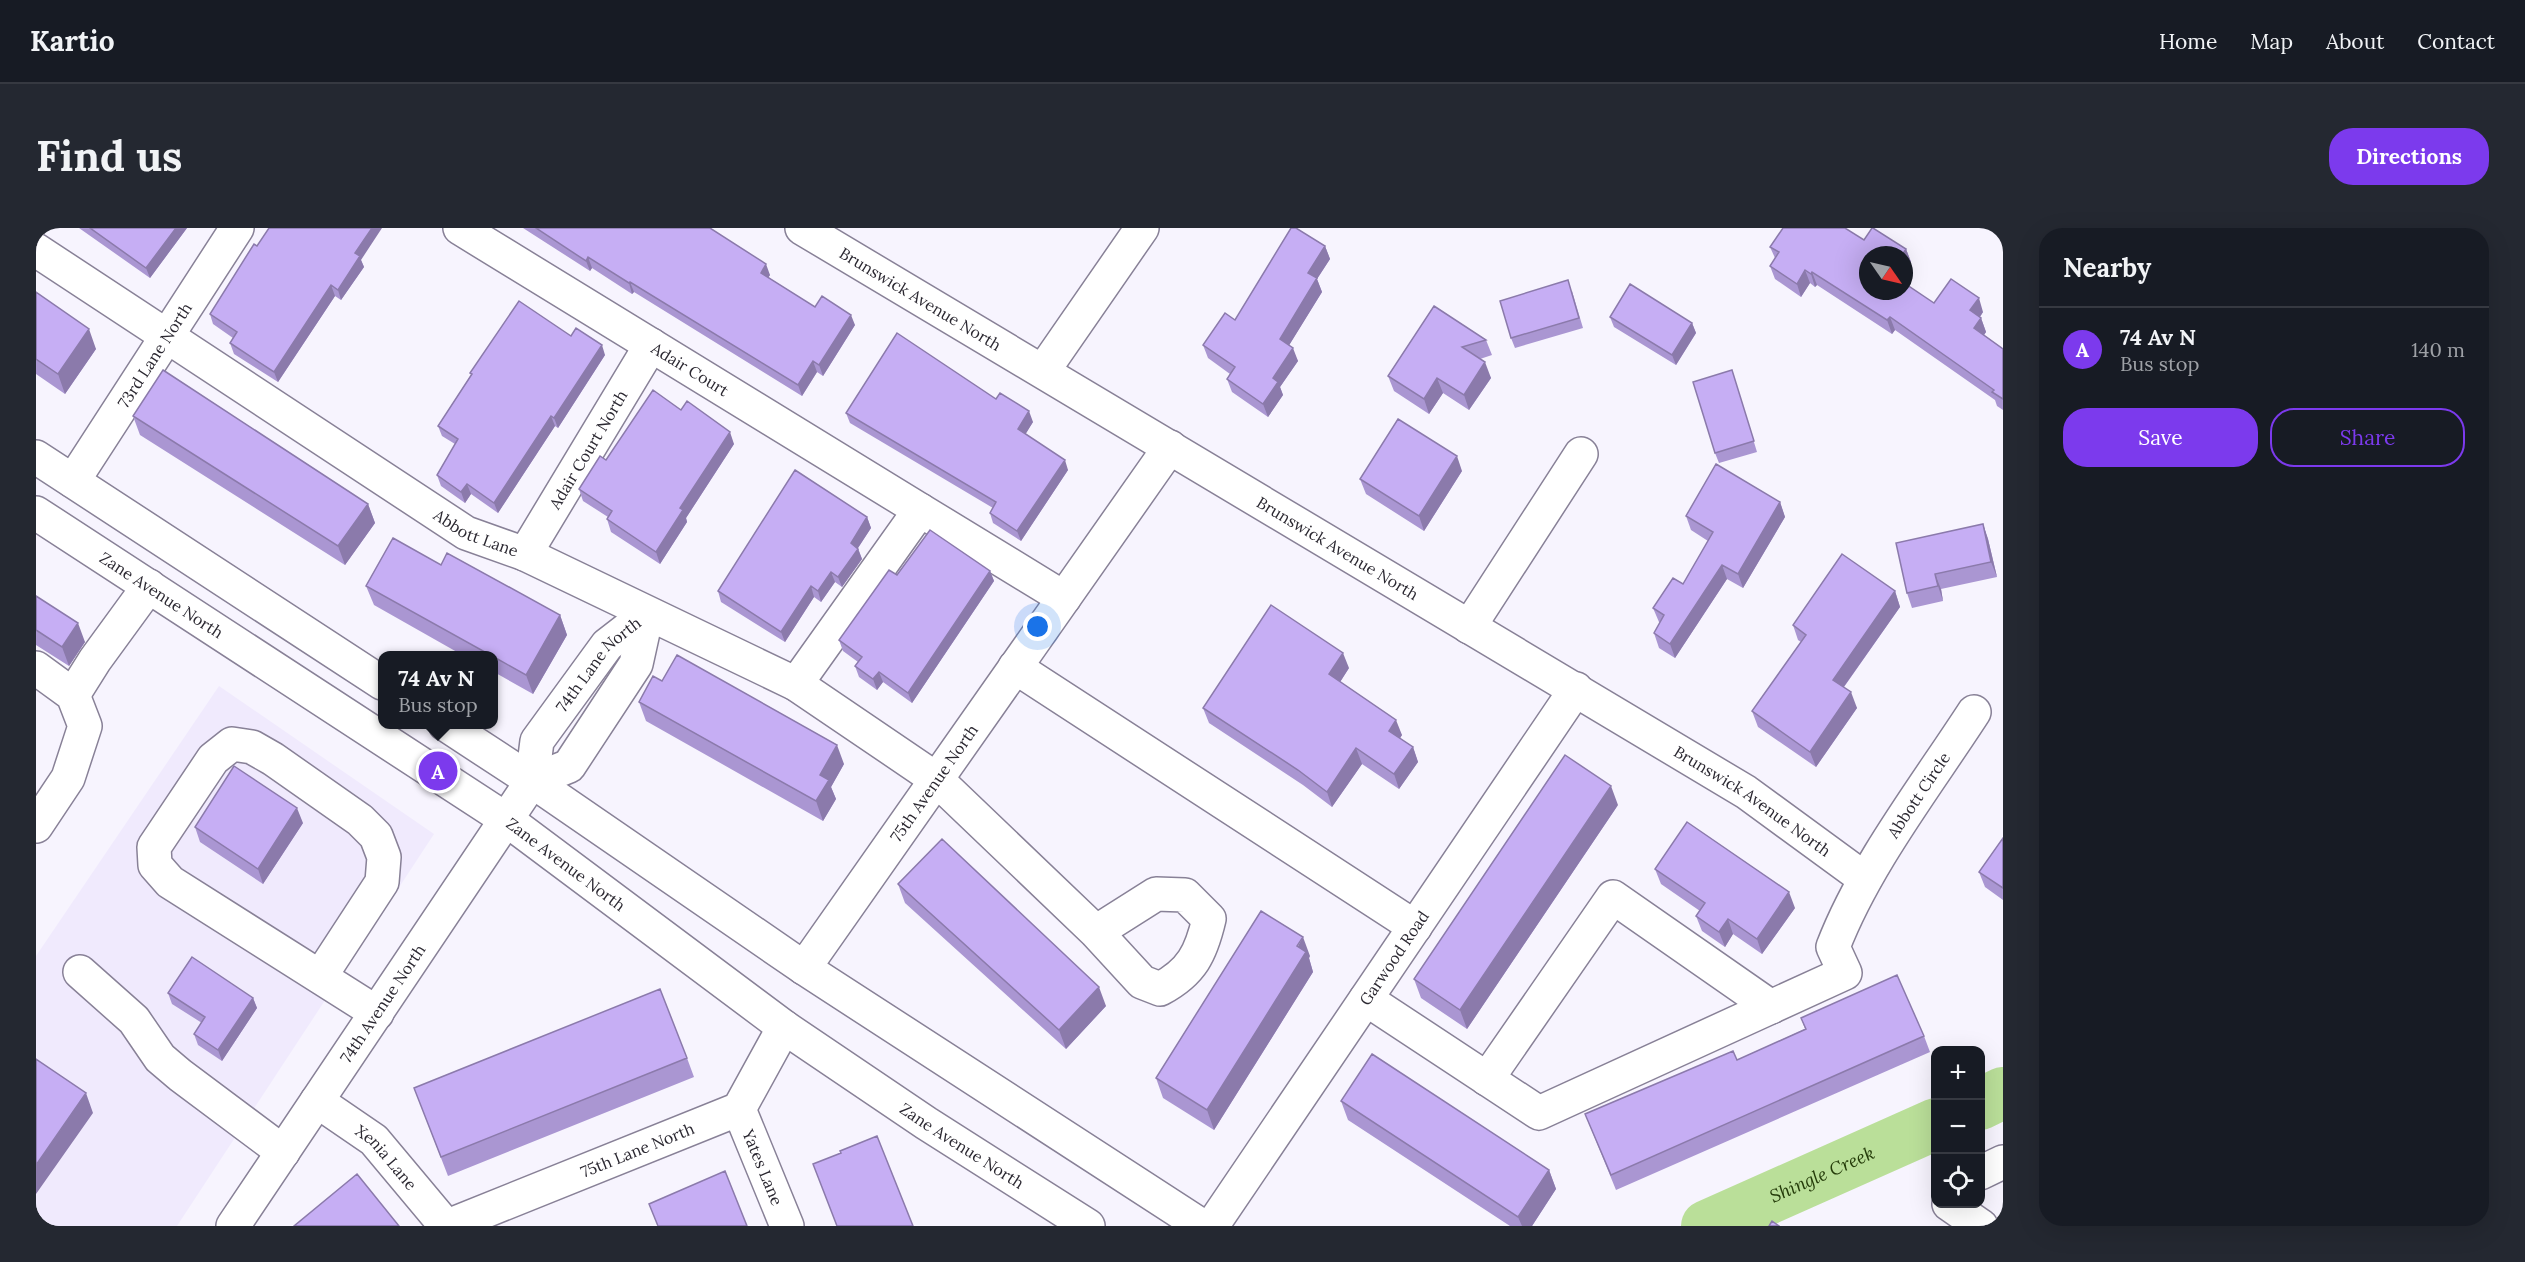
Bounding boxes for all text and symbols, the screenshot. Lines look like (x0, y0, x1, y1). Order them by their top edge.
text: Kartio (30, 23, 114, 59)
text: Home (2159, 28, 2217, 55)
text: Map (2250, 28, 2293, 55)
text: About (2326, 28, 2384, 55)
text: Contact (2417, 28, 2495, 55)
button: Directions (2329, 128, 2489, 185)
text: Find us (36, 129, 182, 183)
street label: Brunswick Avenue North (836, 243, 1005, 355)
north arrow (1859, 246, 1913, 300)
text: Nearby (2063, 251, 2151, 284)
street label: 73rd Lane North (113, 298, 196, 412)
text: 74 Av N (2120, 323, 2196, 351)
street label: Adair Court (647, 337, 733, 401)
text: A (2076, 337, 2089, 362)
text: 140 m (2411, 337, 2465, 362)
text: Bus stop (2120, 351, 2199, 376)
street label: Adair Court North (544, 386, 632, 514)
button: Save (2063, 408, 2258, 467)
button: Share (2270, 408, 2465, 467)
street label: Brunswick Avenue North (1253, 492, 1423, 604)
street label: Abbott Lane (429, 504, 521, 561)
street label: Zane Avenue North (96, 547, 228, 643)
street label: 74th Lane North (551, 612, 645, 716)
your location (1023, 612, 1052, 641)
popup (378, 651, 498, 729)
text: 74 Av N (398, 664, 474, 692)
text: Bus stop (398, 692, 478, 717)
street label: 75th Avenue North (886, 720, 982, 846)
street label: Brunswick Avenue North (1670, 741, 1835, 861)
pin: A (418, 748, 458, 794)
street label: Abbott Circle (1882, 748, 1954, 843)
street label: Zane Avenue North (503, 813, 630, 915)
street label: Garwood Road (1355, 906, 1433, 1009)
street label: 74th Avenue North (335, 940, 430, 1067)
map controls (1931, 1046, 1985, 1208)
button: + (1931, 1046, 1985, 1100)
street label: Zane Avenue North (896, 1098, 1028, 1193)
button: − (1931, 1100, 1985, 1154)
street label: 75th Lane North (577, 1118, 697, 1182)
street label: Xenia Lane (352, 1120, 422, 1194)
street label: Yates Lane (738, 1125, 788, 1209)
water label: Shingle Creek (1766, 1141, 1878, 1208)
button: locate (1931, 1154, 1985, 1208)

